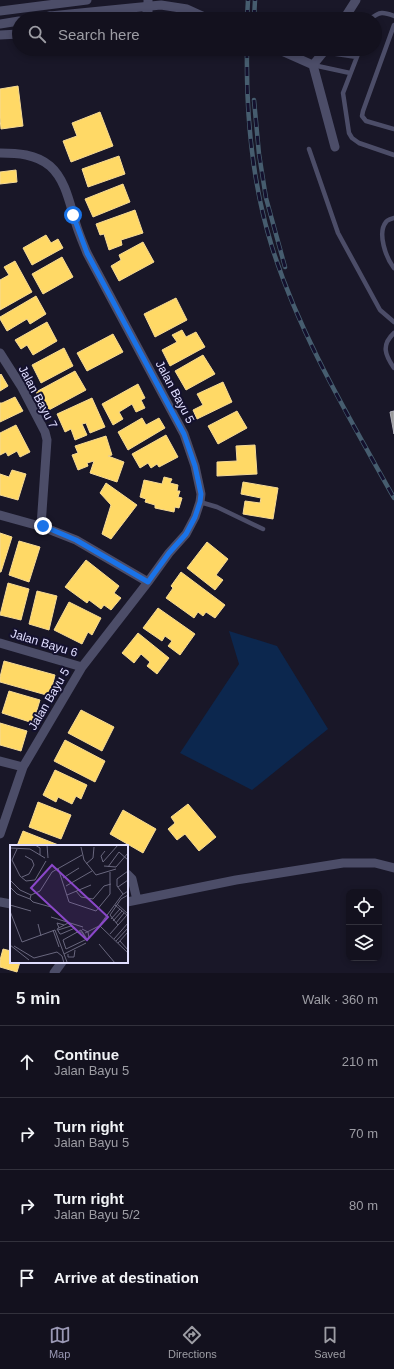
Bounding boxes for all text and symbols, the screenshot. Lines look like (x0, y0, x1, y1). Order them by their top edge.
search box (12, 12, 382, 56)
icon: search (26, 23, 48, 45)
text: Search here (58, 26, 140, 43)
route start (64, 206, 82, 224)
street label: Jalan Bayu 5 (153, 358, 198, 426)
street label: Jalan Bayu 7 (16, 363, 61, 431)
route end (34, 517, 52, 535)
street label: Jalan Bayu 6 (9, 626, 80, 660)
street label: Jalan Bayu 5 (26, 665, 73, 733)
inset map (10, 845, 128, 963)
map controls (346, 889, 382, 961)
button: locate (346, 889, 382, 925)
button: layers (346, 925, 382, 961)
text: 5 min (16, 989, 60, 1008)
text: Walk · 360 m (302, 992, 378, 1007)
text: Continue (54, 1046, 119, 1063)
icon: ahead (16, 1051, 38, 1073)
text: 210 m (342, 1054, 378, 1069)
text: Jalan Bayu 5 (54, 1063, 129, 1078)
text: Turn right (54, 1118, 124, 1135)
icon: right (16, 1123, 38, 1145)
text: 70 m (349, 1126, 378, 1141)
text: Jalan Bayu 5 (54, 1135, 129, 1150)
text: Turn right (54, 1190, 124, 1207)
icon: right (16, 1195, 38, 1217)
text: 80 m (349, 1198, 378, 1213)
text: Jalan Bayu 5/2 (54, 1207, 140, 1222)
icon: arrive (16, 1267, 38, 1289)
text: Arrive at destination (54, 1269, 199, 1286)
tab: Map (49, 1324, 71, 1360)
tab: Directions (168, 1324, 217, 1360)
tab: Saved (314, 1324, 345, 1360)

